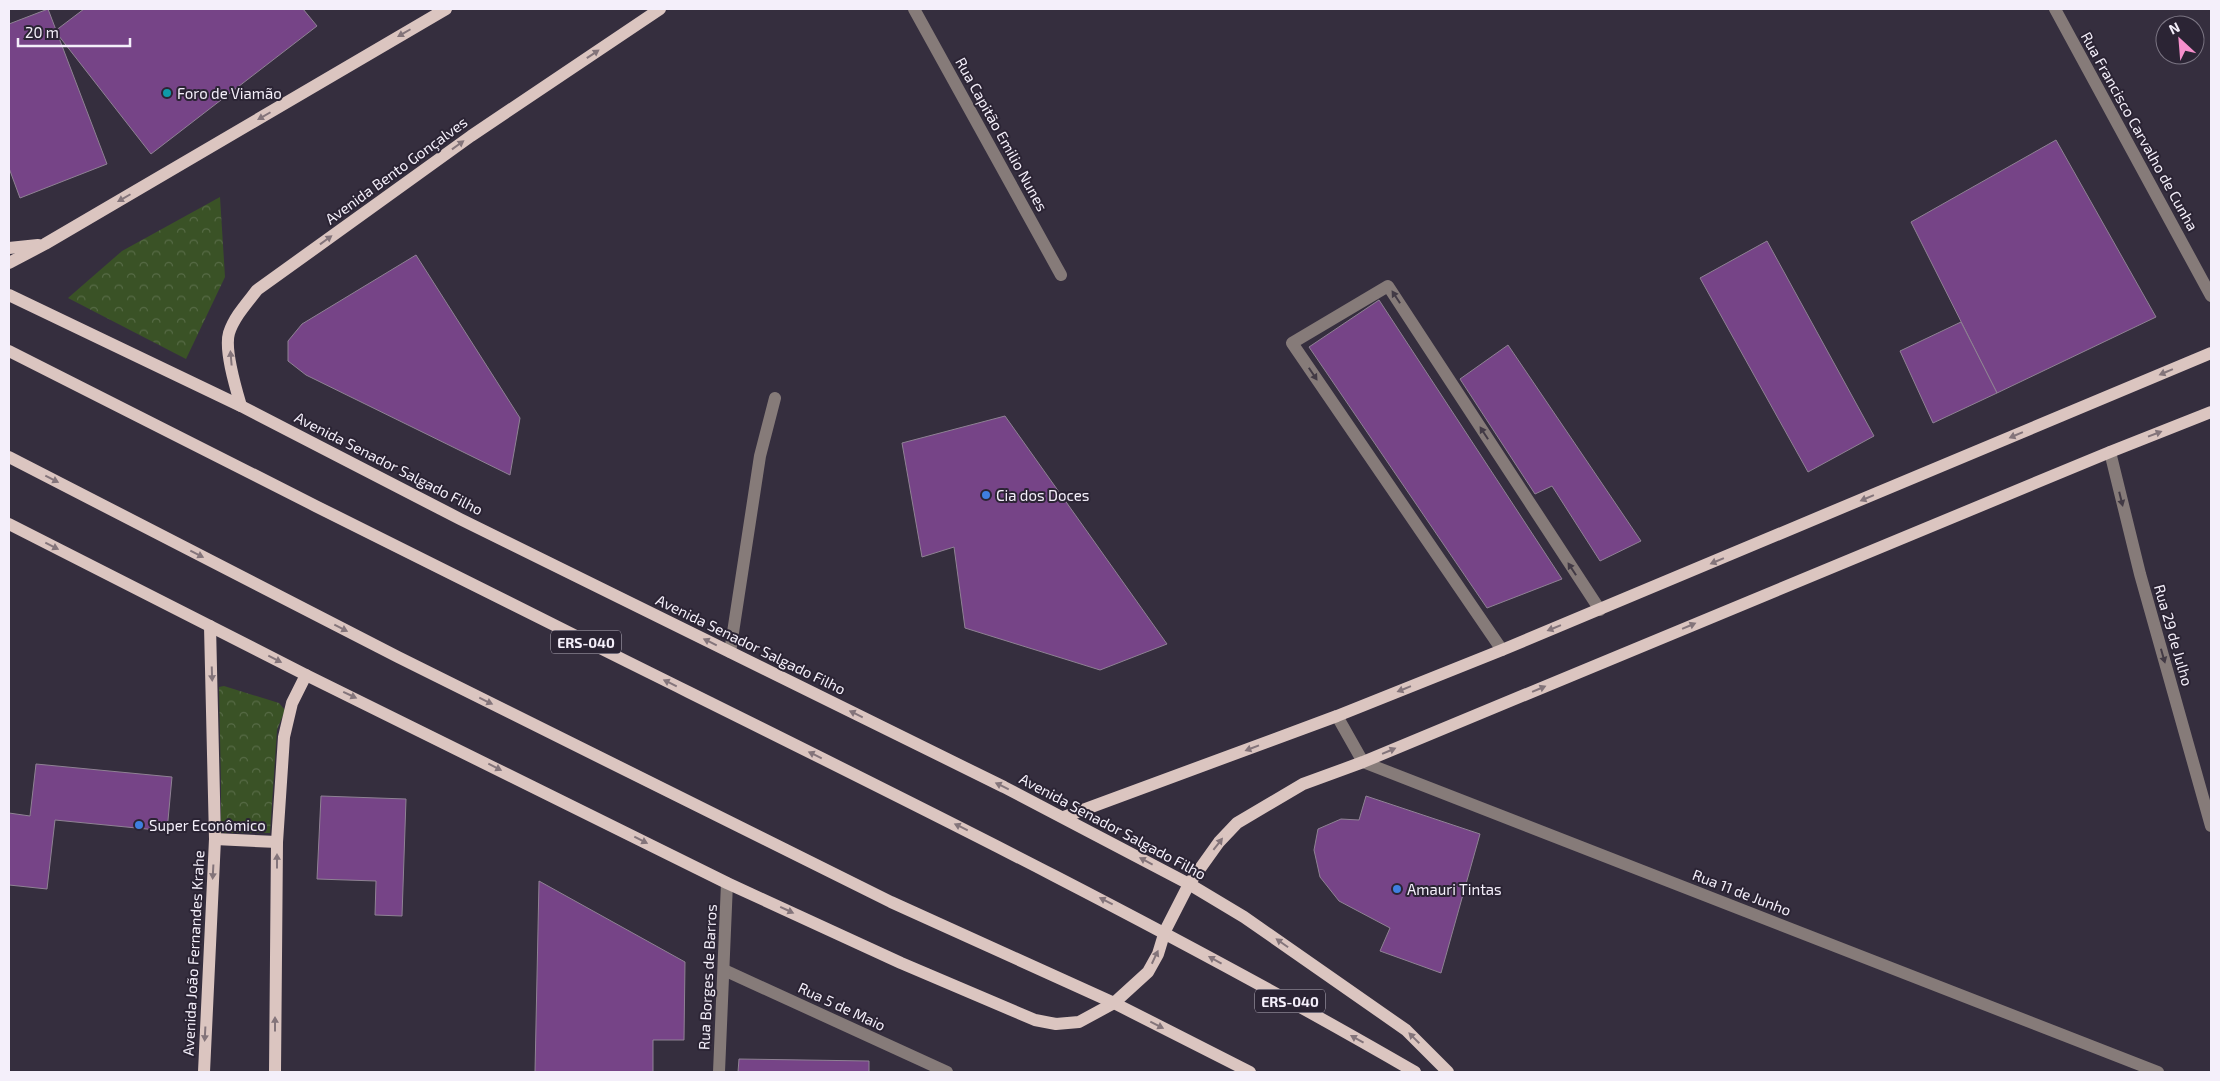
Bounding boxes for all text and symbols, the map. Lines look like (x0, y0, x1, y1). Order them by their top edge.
scale bar (18, 15, 130, 47)
north arrow (2155, 15, 2205, 65)
text: N (2166, 18, 2182, 38)
text: 20 m (25, 23, 59, 41)
street label: Rua Francisco Carvalho de Cunha (2078, 28, 2202, 234)
one-way arrow (398, 29, 411, 38)
one-way arrow (586, 49, 599, 59)
street label: Rua Capitão Emilio Nunes (952, 54, 1052, 214)
place label: Foro de Viamão (177, 84, 282, 102)
marker: Foro de Viamão (161, 87, 173, 99)
one-way arrow (257, 111, 270, 120)
street label: Avenida Bento Gonçalves (322, 112, 471, 228)
one-way arrow (451, 140, 465, 150)
one-way arrow (116, 194, 131, 202)
one-way arrow (319, 235, 333, 245)
one-way arrow (1391, 290, 1400, 303)
one-way arrow (226, 350, 234, 366)
one-way arrow (1308, 367, 1318, 381)
one-way arrow (2159, 369, 2173, 377)
street label: Avenida Senador Salgado Filho (292, 408, 486, 518)
one-way arrow (1479, 426, 1489, 440)
one-way arrow (2148, 430, 2163, 438)
one-way arrow (2008, 431, 2023, 439)
one-way arrow (45, 475, 59, 483)
place label: Cia dos Doces (996, 486, 1089, 504)
marker: Cia dos Doces (980, 489, 992, 501)
one-way arrow (2117, 492, 2125, 507)
one-way arrow (1859, 494, 1874, 502)
one-way arrow (45, 542, 59, 550)
one-way arrow (189, 550, 204, 558)
one-way arrow (1710, 557, 1724, 565)
one-way arrow (1568, 563, 1577, 576)
street label: Rua 29 de Julho (2151, 582, 2197, 688)
street label: Avenida Senador Salgado Filho (653, 590, 849, 698)
one-way arrow (1682, 622, 1696, 630)
one-way arrow (334, 624, 348, 632)
one-way arrow (1547, 625, 1562, 633)
road number: ERS-040 (551, 630, 621, 654)
one-way arrow (703, 638, 717, 646)
one-way arrow (2160, 649, 2168, 664)
one-way arrow (268, 655, 283, 663)
one-way arrow (209, 666, 217, 682)
one-way arrow (663, 679, 677, 687)
one-way arrow (1532, 684, 1546, 692)
one-way arrow (1396, 685, 1411, 693)
one-way arrow (343, 691, 357, 699)
one-way arrow (479, 697, 493, 705)
one-way arrow (849, 710, 863, 718)
one-way arrow (1244, 744, 1259, 752)
one-way arrow (1382, 747, 1396, 755)
one-way arrow (808, 751, 823, 759)
one-way arrow (488, 763, 503, 771)
street label: Avenida Senador Salgado Filho (1017, 769, 1209, 883)
one-way arrow (994, 782, 1009, 790)
place label: Super Econômico (149, 816, 266, 834)
marker: Super Econômico (133, 819, 145, 831)
one-way arrow (954, 823, 968, 831)
one-way arrow (634, 836, 648, 844)
one-way arrow (1212, 838, 1223, 851)
street label: Avenida João Fernandes Krahe (179, 850, 207, 1056)
one-way arrow (273, 853, 281, 869)
one-way arrow (1138, 857, 1153, 865)
one-way arrow (209, 864, 217, 880)
street label: Rua 11 de Junho (1690, 865, 1794, 919)
place label: Amauri Tintas (1407, 880, 1502, 898)
marker: Amauri Tintas (1391, 883, 1403, 895)
one-way arrow (1098, 897, 1113, 905)
street label: Rua Borges de Barros (694, 904, 720, 1050)
one-way arrow (780, 907, 794, 915)
one-way arrow (1275, 938, 1289, 948)
one-way arrow (1151, 950, 1160, 965)
one-way arrow (1208, 956, 1223, 964)
street label: Rua 5 de Maio (795, 978, 889, 1034)
road number: ERS-040 (1255, 989, 1325, 1012)
one-way arrow (271, 1015, 279, 1031)
one-way arrow (1150, 1021, 1165, 1029)
one-way arrow (201, 1026, 209, 1042)
one-way arrow (1408, 1032, 1420, 1044)
one-way arrow (1350, 1035, 1365, 1043)

